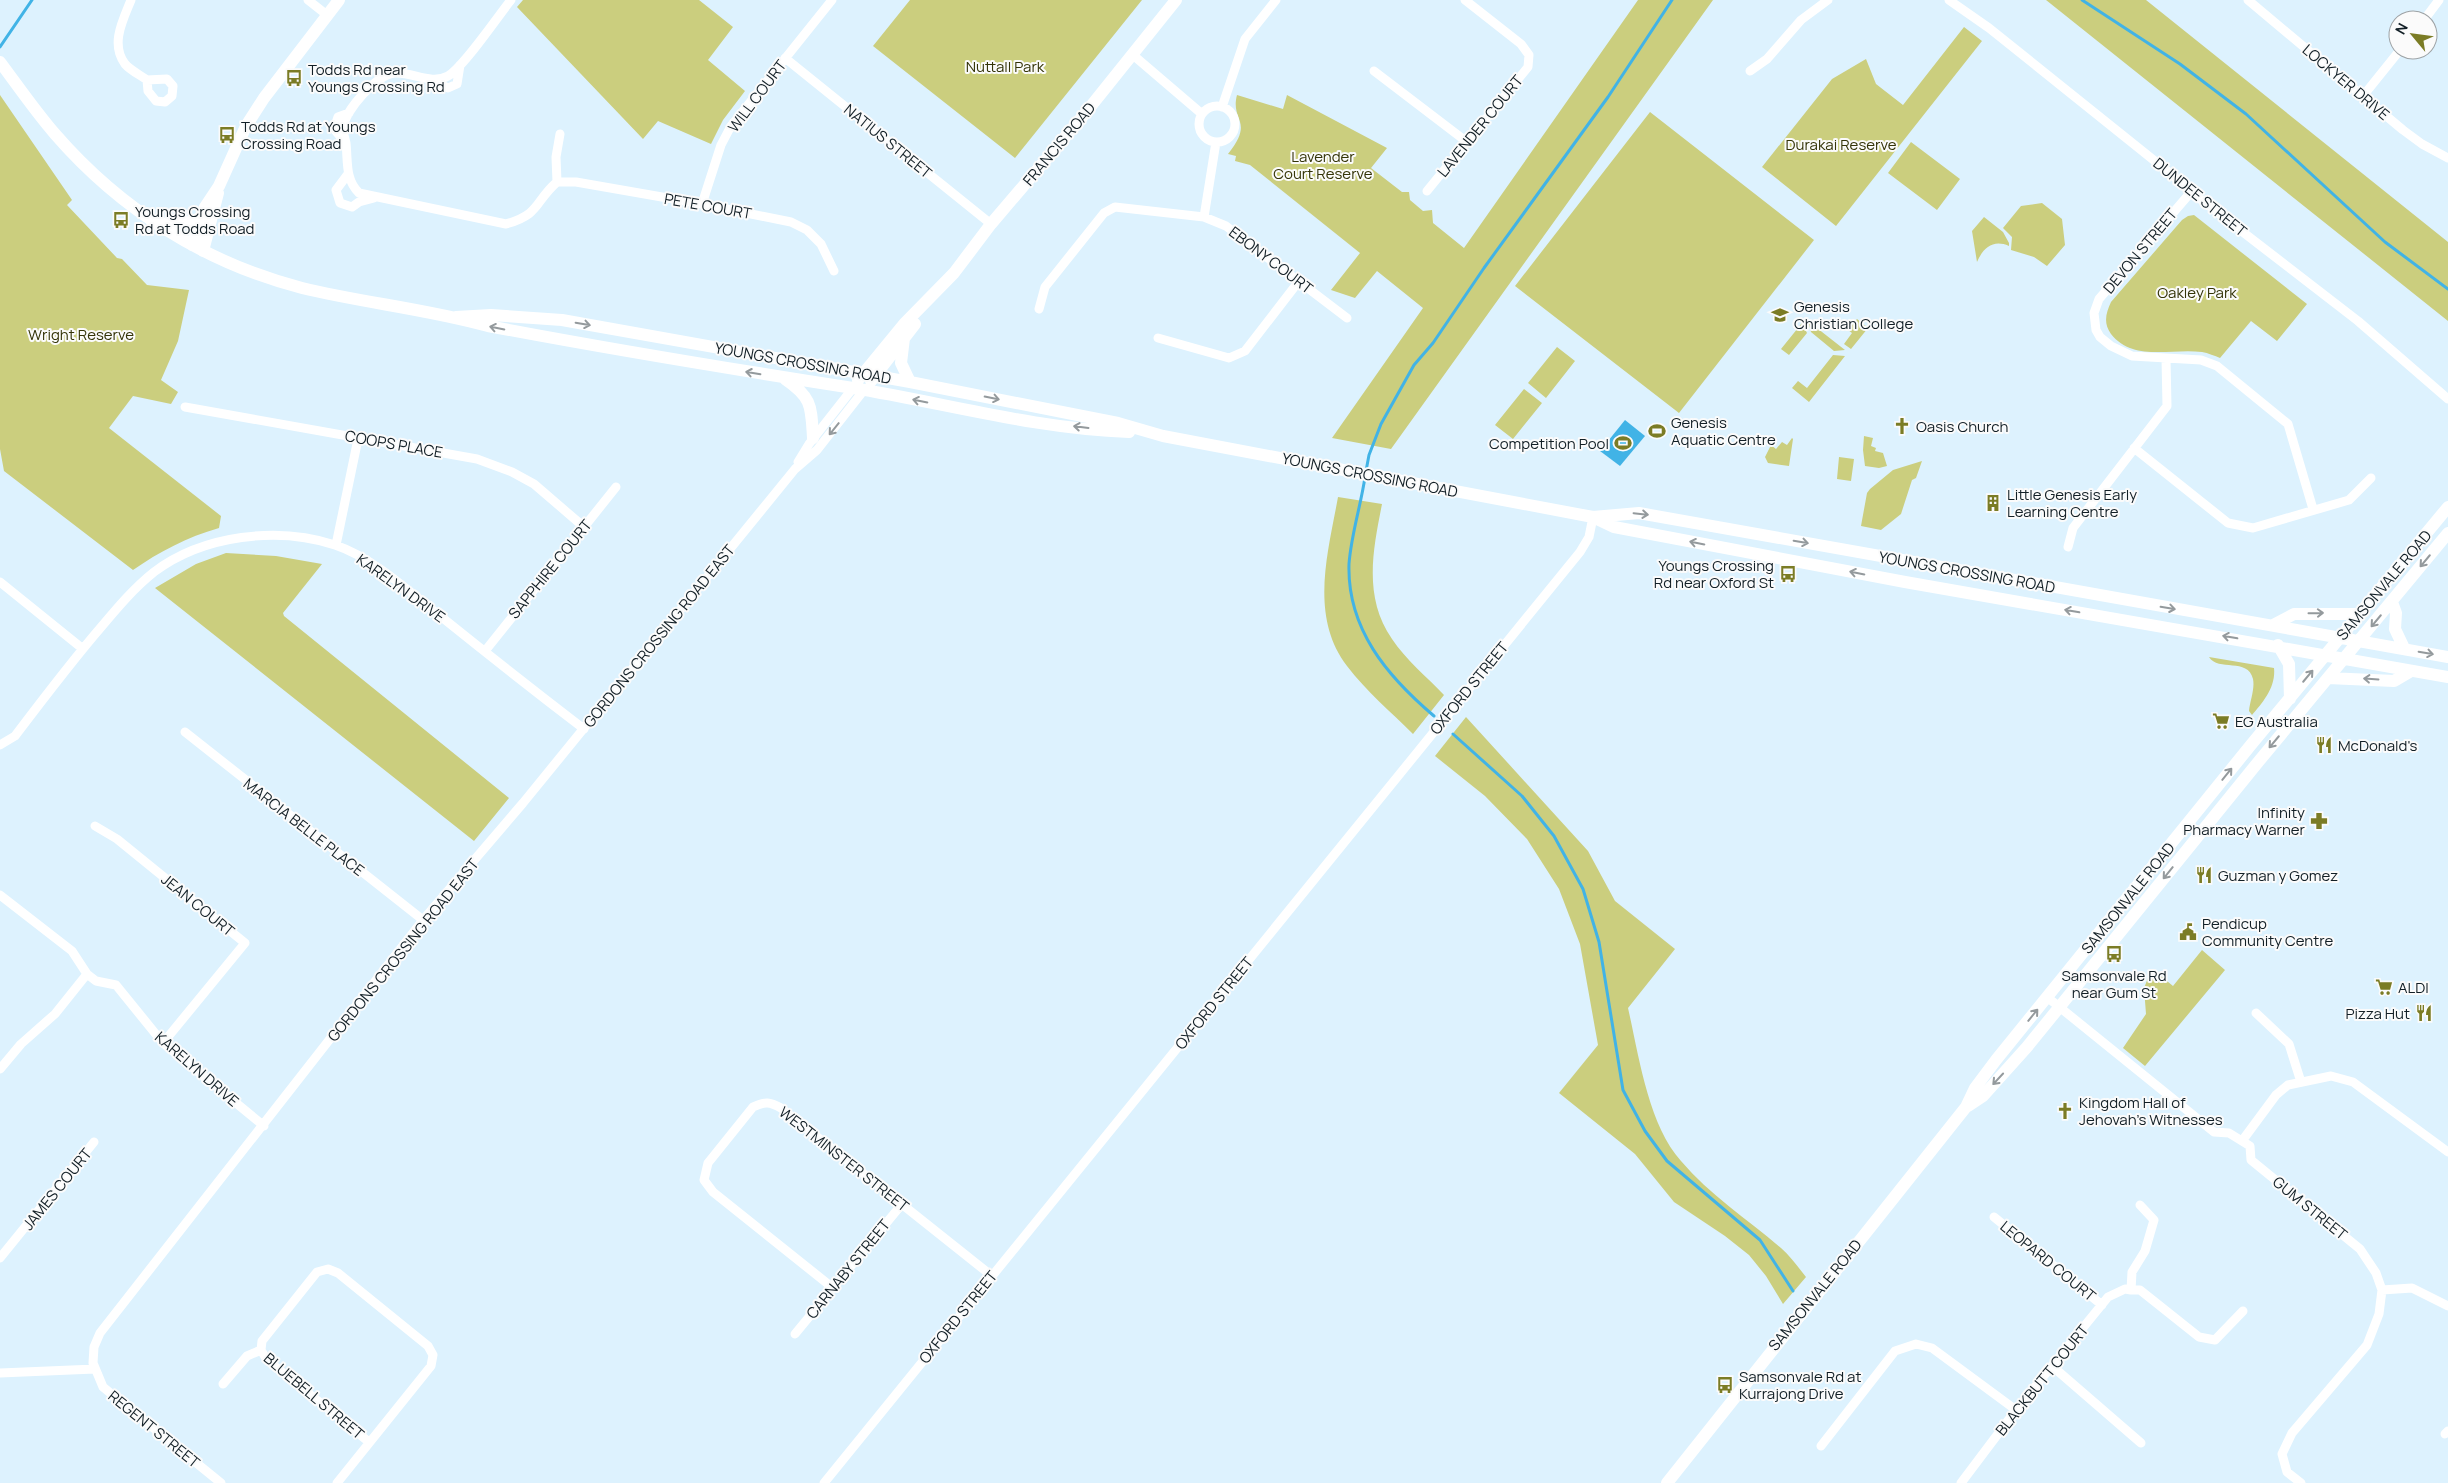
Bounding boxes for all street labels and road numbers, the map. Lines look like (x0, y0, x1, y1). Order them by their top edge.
street label: LOCKYER DRIVE (2298, 39, 2394, 125)
street label: WILL COURT (723, 55, 791, 137)
street label: LAVENDER COURT (1432, 71, 1528, 181)
street label: FRANCIS ROAD (1018, 98, 1100, 190)
street label: NATIUS STREET (840, 99, 936, 183)
street label: DUNDEE STREET (2149, 153, 2251, 241)
street label: PETE COURT (663, 188, 754, 224)
street label: DEVON STREET (2098, 204, 2182, 298)
street label: EBONY COURT (1225, 221, 1317, 299)
street label: YOUNGS CROSSING ROAD (713, 337, 893, 389)
street label: COOPS PLACE (343, 425, 445, 463)
street label: YOUNGS CROSSING ROAD (1280, 448, 1460, 502)
street label: SAPPHIRE COURT (503, 515, 597, 623)
street label: SAMSONVALE ROAD (2332, 525, 2436, 645)
street label: GORDONS CROSSING ROAD EAST (578, 540, 740, 732)
street label: YOUNGS CROSSING ROAD (1877, 546, 2057, 598)
street label: KARELYN DRIVE (352, 549, 450, 627)
street label: OXFORD STREET (1425, 637, 1513, 739)
street label: MARCIA BELLE PLACE (239, 773, 369, 881)
street label: SAMSONVALE ROAD (2076, 838, 2180, 958)
street label: GORDONS CROSSING ROAD EAST (322, 854, 484, 1046)
street label: JEAN COURT (157, 869, 239, 941)
street label: OXFORD STREET (1170, 952, 1258, 1054)
street label: KARELYN DRIVE (151, 1027, 243, 1111)
street label: WESTMINSTER STREET (775, 1102, 913, 1216)
street label: JAMES COURT (17, 1144, 97, 1234)
street label: GUM STREET (2268, 1171, 2352, 1245)
street label: CARNABY STREET (801, 1215, 895, 1323)
street label: LEOPARD COURT (1996, 1216, 2100, 1306)
street label: SAMSONVALE ROAD (1763, 1235, 1867, 1355)
street label: OXFORD STREET (914, 1266, 1002, 1368)
street label: BLACKBUTT COURT (1991, 1320, 2093, 1440)
street label: BLUEBELL STREET (259, 1348, 369, 1444)
street label: REGENT STREET (104, 1386, 204, 1472)

